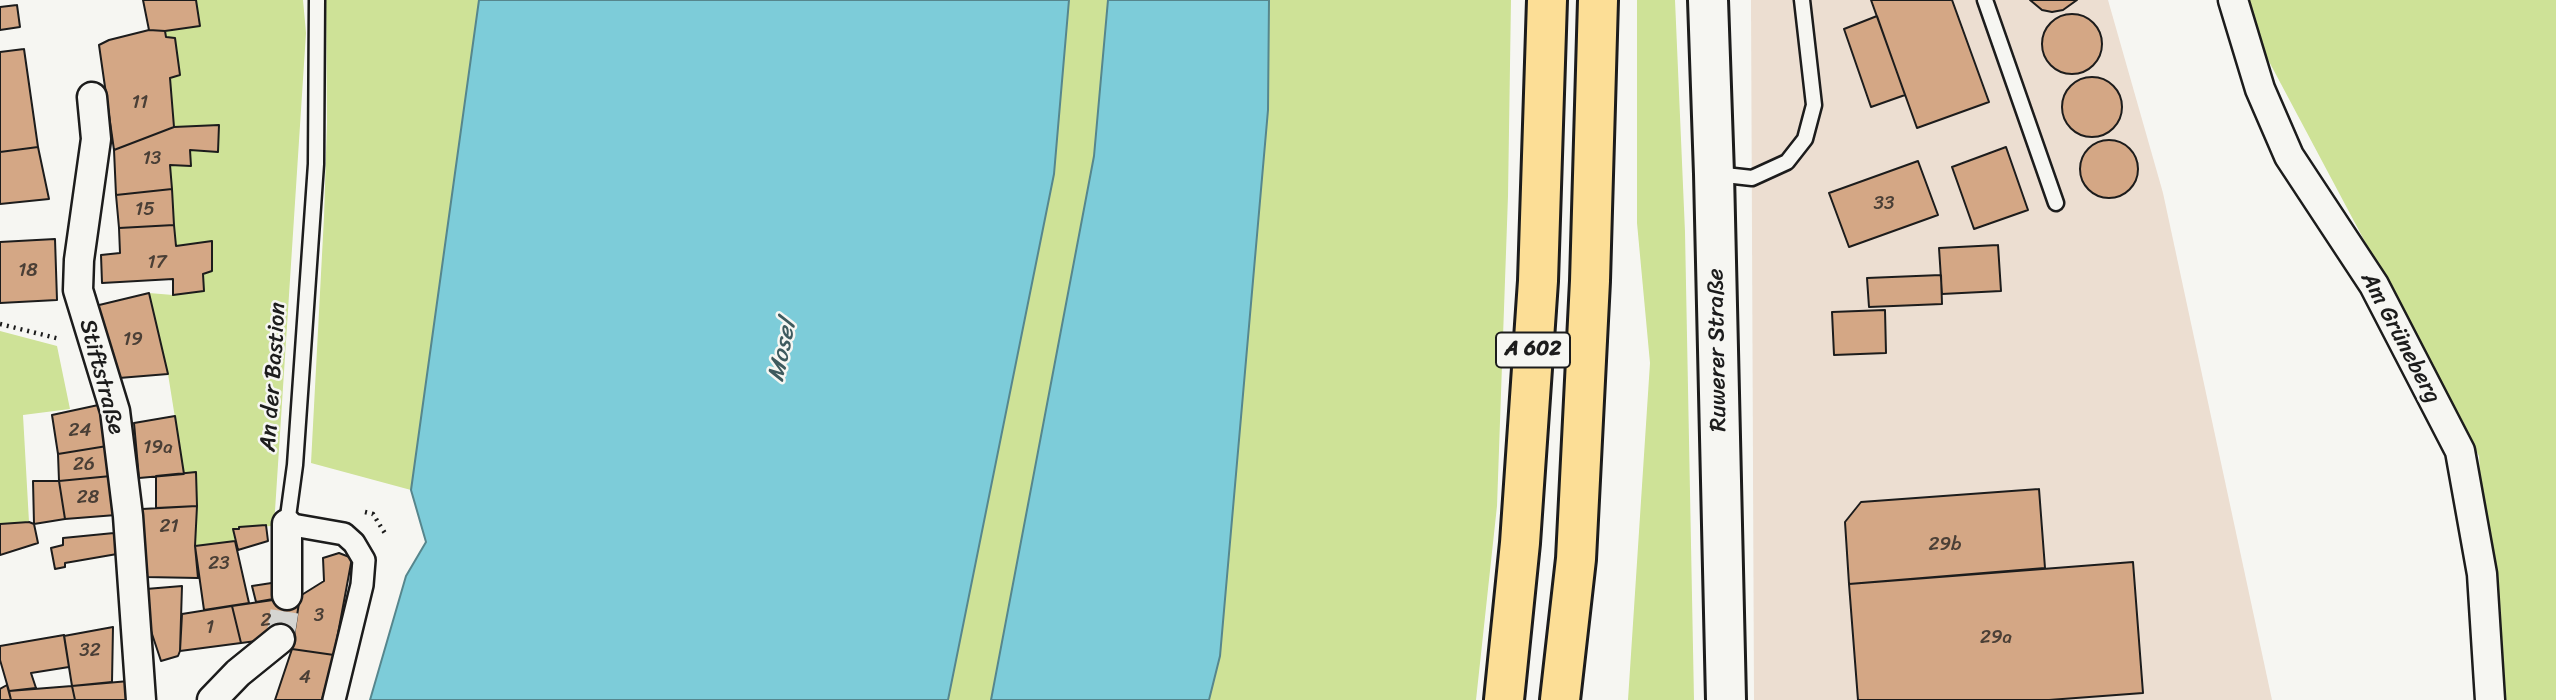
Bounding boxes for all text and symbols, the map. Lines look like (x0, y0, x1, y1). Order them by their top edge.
house number: 11 (132, 92, 148, 114)
house number: 13 (143, 148, 161, 170)
house number: 33 (1874, 193, 1894, 215)
house number: 15 (135, 199, 155, 221)
house number: 17 (148, 252, 166, 274)
house number: 18 (18, 260, 38, 282)
street label: Ruwerer Straße (1703, 268, 1733, 432)
street label: Am Grüneberg (2354, 268, 2446, 408)
street label: An der Bastion (255, 301, 293, 453)
street label: Stiftstraße (72, 316, 130, 438)
water label: Mosel (762, 318, 804, 384)
house number: 19 (123, 329, 143, 351)
road number: A 602 (1496, 332, 1570, 368)
house number: 24 (69, 420, 91, 442)
house number: 19a (143, 437, 173, 459)
house number: 26 (73, 454, 95, 476)
house number: 28 (77, 487, 99, 509)
house number: 21 (159, 516, 179, 538)
house number: 29b (1928, 534, 1962, 556)
house number: 23 (208, 553, 230, 575)
house number: 3 (314, 605, 324, 627)
house number: 2 (261, 610, 271, 632)
house number: 1 (206, 617, 214, 639)
house number: 29a (1980, 627, 2012, 649)
house number: 32 (79, 640, 101, 662)
house number: 4 (299, 667, 311, 689)

